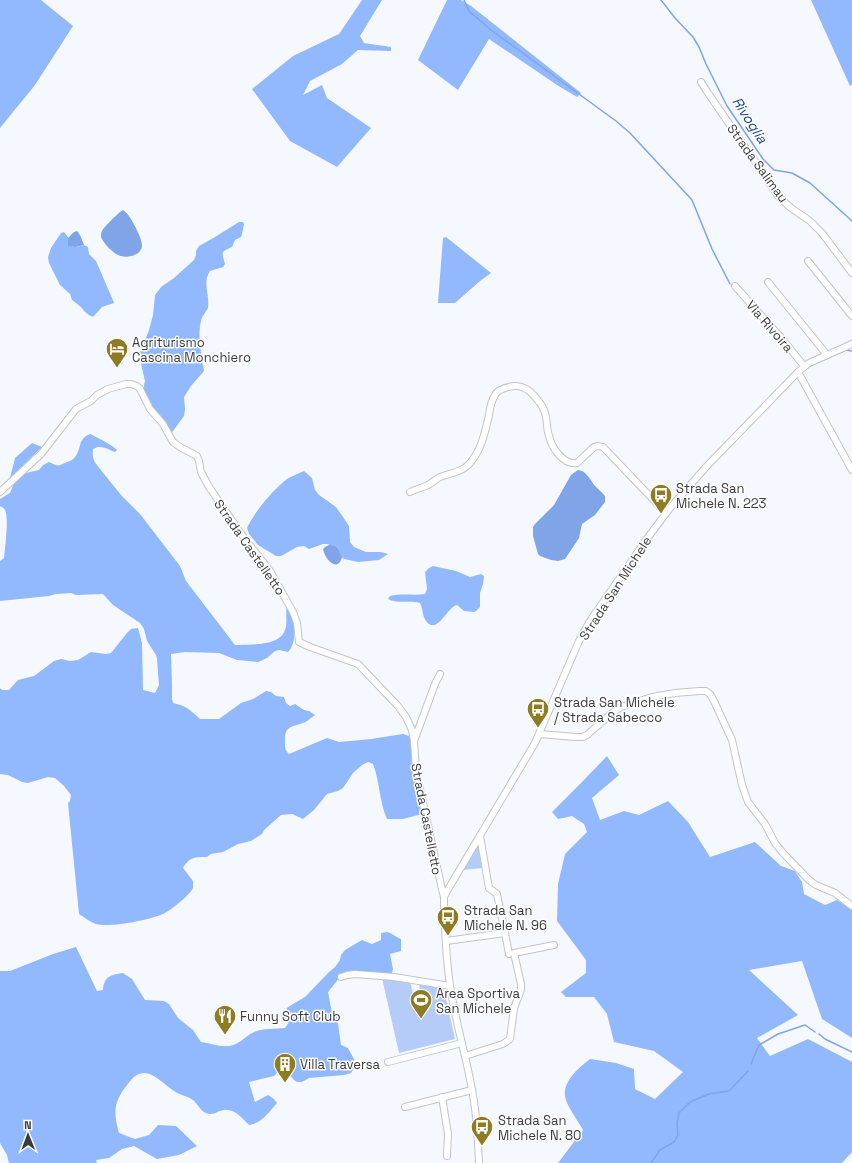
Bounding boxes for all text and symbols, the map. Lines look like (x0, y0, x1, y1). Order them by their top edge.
water label: Rivoglia (728, 93, 772, 148)
street label: Strada Salimau (723, 121, 792, 206)
street label: Via Rivoira (742, 297, 797, 356)
place label: Agriturismo Cascina Monchiero (132, 334, 251, 366)
hotel icon: Agriturismo Cascina Monchiero (104, 336, 130, 369)
place label: Strada San Michele N. 223 (676, 480, 767, 512)
bus stop icon: Strada San Michele N. 223 (648, 482, 674, 515)
street label: Strada Castelletto (210, 496, 289, 599)
street label: Strada San Michele (575, 533, 655, 643)
place label: Strada San Michele / Strada Sabecco (554, 694, 675, 726)
bus stop icon: Strada San Michele / Strada Sabecco (525, 696, 551, 729)
street label: Strada Castelletto (407, 762, 446, 876)
place label: Strada San Michele N. 96 (464, 902, 547, 934)
bus stop icon: Strada San Michele N. 96 (435, 904, 461, 937)
place label: Area Sportiva San Michele (436, 985, 521, 1017)
sports icon: Area Sportiva San Michele (408, 987, 434, 1020)
restaurant icon: Funny Soft Club (212, 1003, 238, 1036)
place label: Funny Soft Club (240, 1008, 341, 1025)
building icon: Villa Traversa (272, 1051, 298, 1084)
place label: Villa Traversa (300, 1056, 381, 1073)
place label: Strada San Michele N. 80 (498, 1112, 581, 1144)
bus stop icon: Strada San Michele N. 80 (469, 1114, 495, 1147)
north arrow (8, 1115, 48, 1155)
text: N (24, 1118, 32, 1132)

